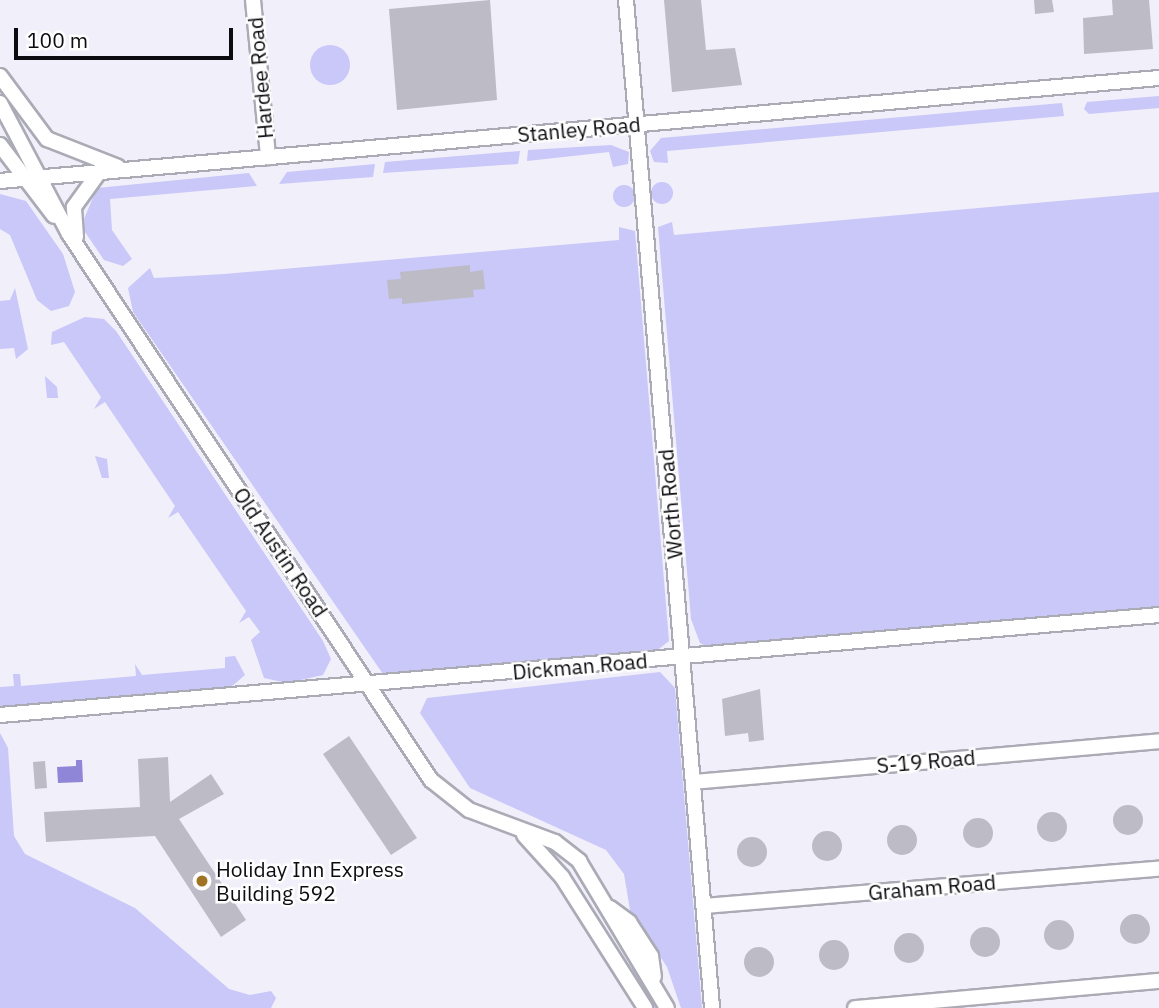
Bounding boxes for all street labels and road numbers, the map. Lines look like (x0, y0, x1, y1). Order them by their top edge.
street label: Hardee Road (242, 16, 278, 140)
street label: Stanley Road (516, 111, 642, 147)
street label: Worth Road (653, 448, 687, 560)
street label: Old Austin Road (228, 482, 334, 622)
street label: Dickman Road (511, 648, 649, 684)
street label: S-19 Road (875, 744, 977, 778)
street label: Graham Road (867, 869, 997, 905)

